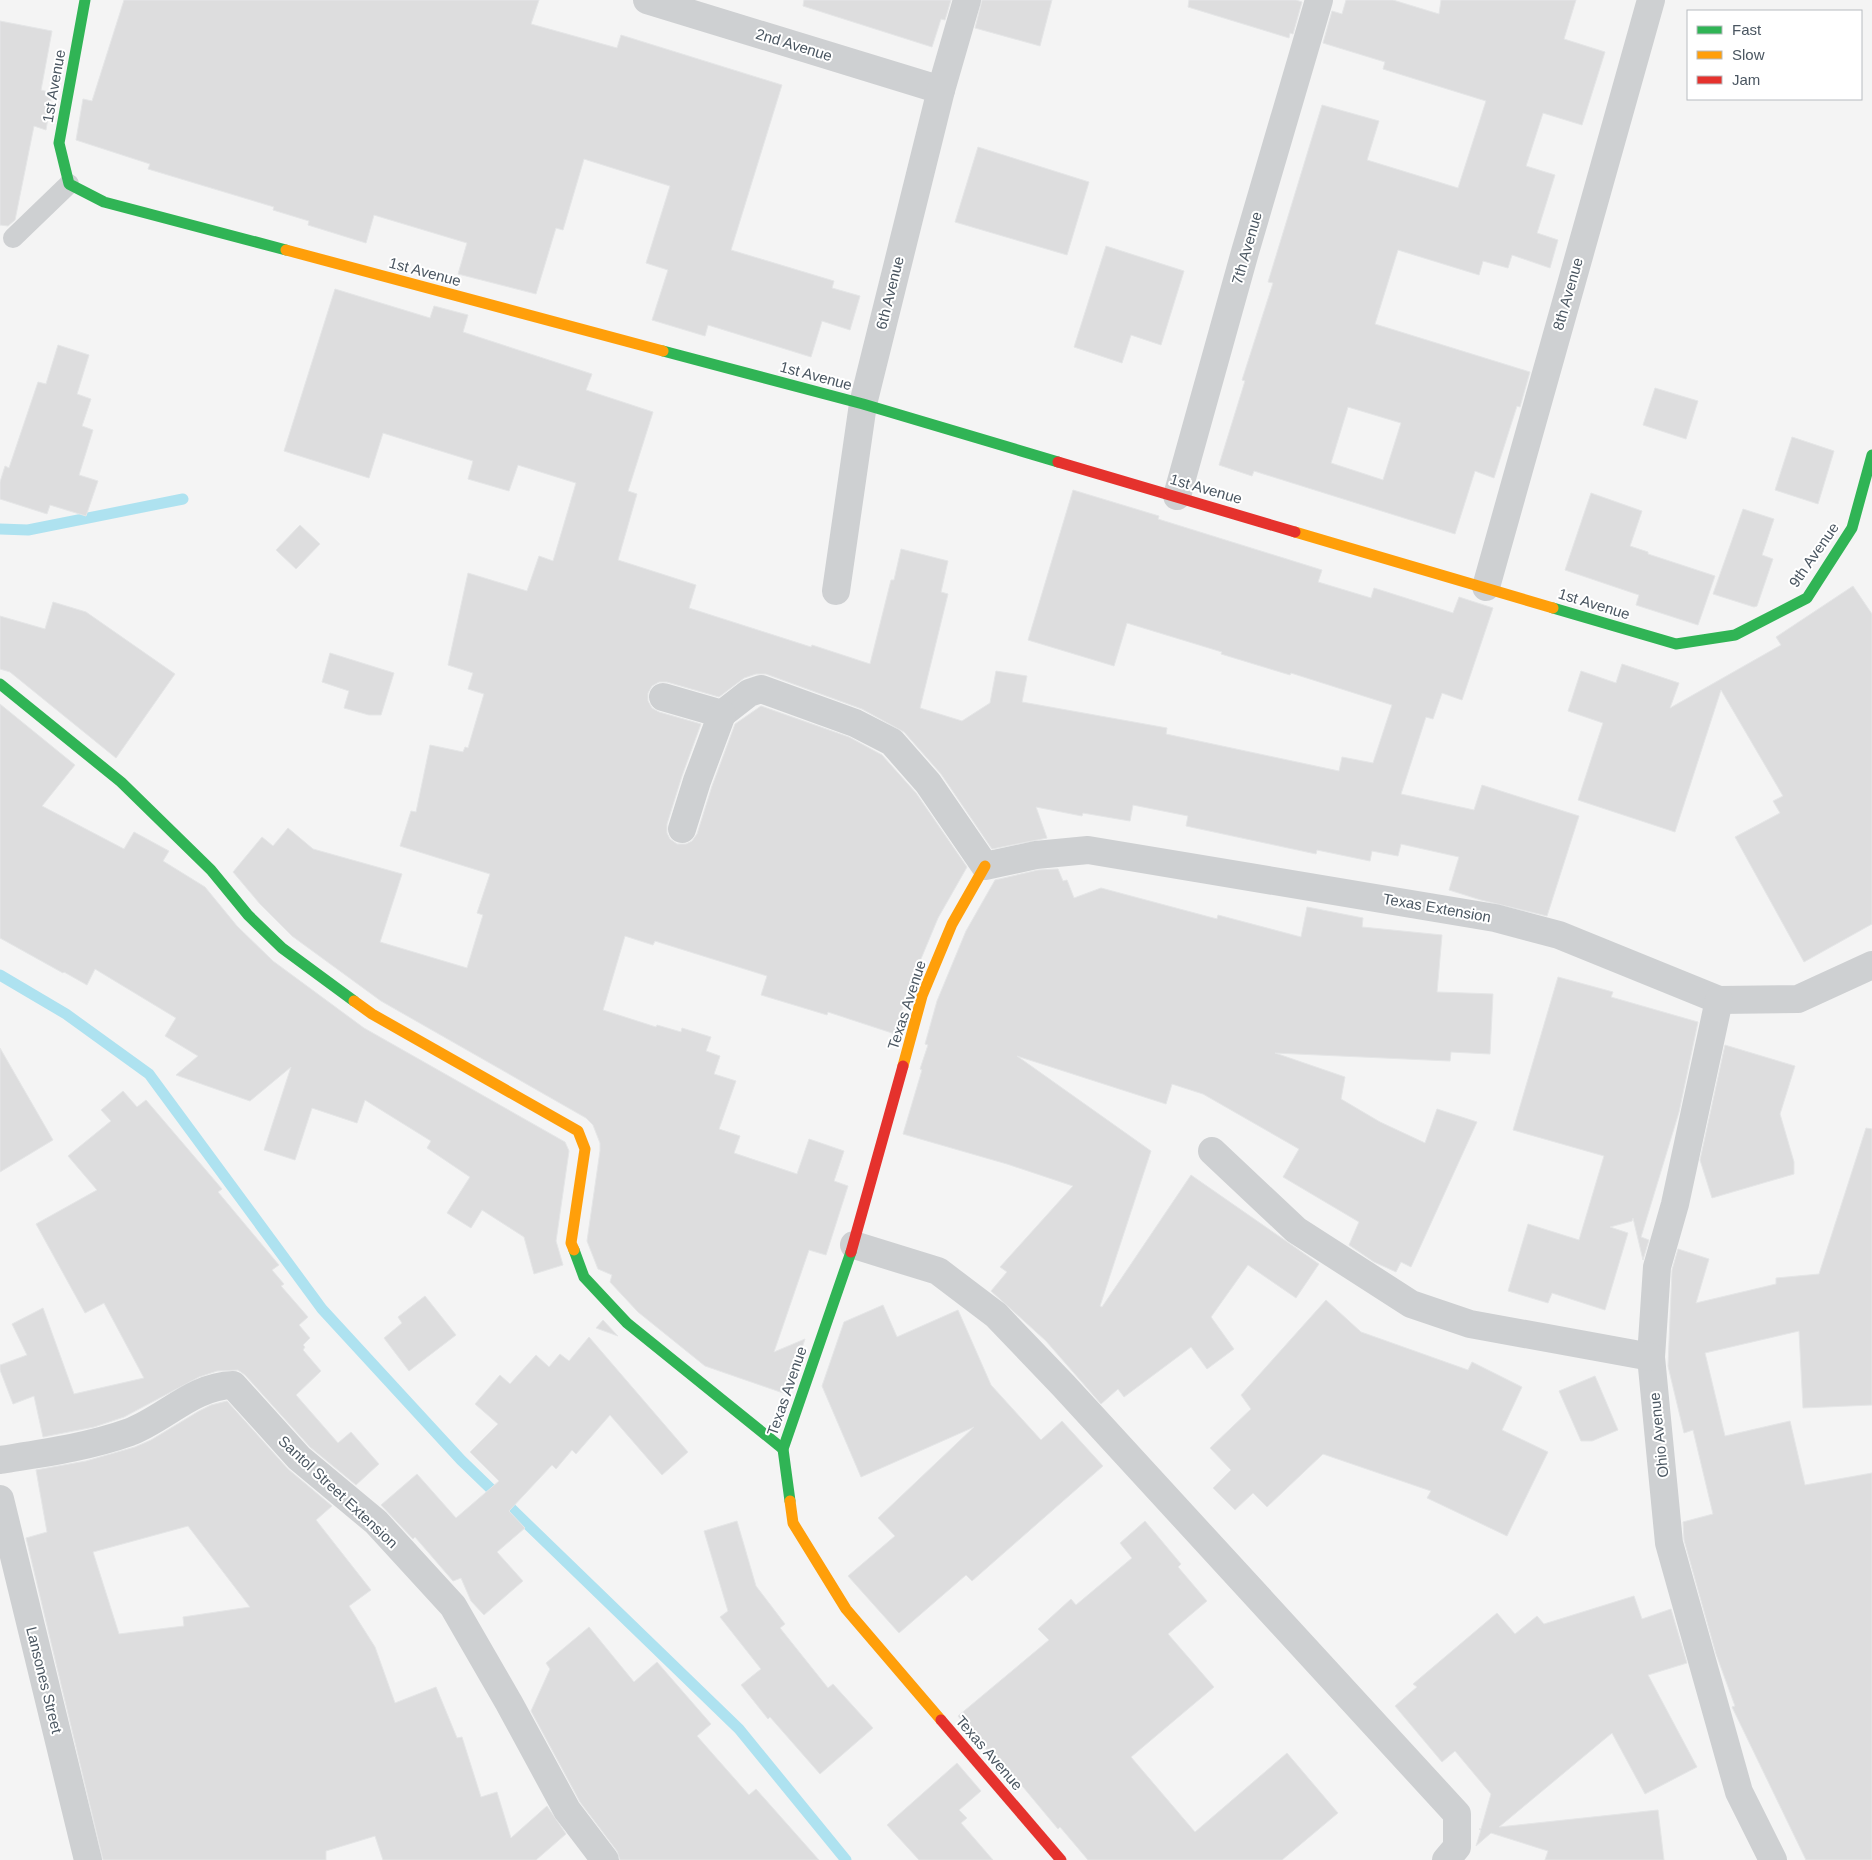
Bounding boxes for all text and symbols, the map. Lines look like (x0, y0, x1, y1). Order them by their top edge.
legend (1687, 10, 1862, 100)
text: Fast (1732, 21, 1762, 38)
street label: 2nd Avenue (754, 25, 834, 64)
text: Slow (1732, 46, 1765, 63)
street label: 1st Avenue (39, 48, 68, 124)
text: Jam (1732, 71, 1760, 88)
street label: 7th Avenue (1228, 210, 1265, 286)
street label: 1st Avenue (387, 254, 463, 289)
street label: 6th Avenue (872, 255, 907, 331)
street label: 8th Avenue (1549, 256, 1586, 332)
street label: 1st Avenue (778, 358, 854, 393)
street label: 1st Avenue (1168, 470, 1244, 507)
street label: 9th Avenue (1785, 519, 1842, 590)
street label: 1st Avenue (1556, 585, 1632, 622)
street label: Texas Extension (1382, 890, 1492, 925)
street label: Texas Avenue (884, 958, 929, 1052)
street label: Texas Avenue (763, 1344, 810, 1438)
street label: Ohio Avenue (1646, 1392, 1671, 1479)
street label: Santol Street Extension (275, 1432, 401, 1551)
street label: Lansones Street (23, 1625, 66, 1736)
street label: Texas Avenue (952, 1712, 1026, 1793)

